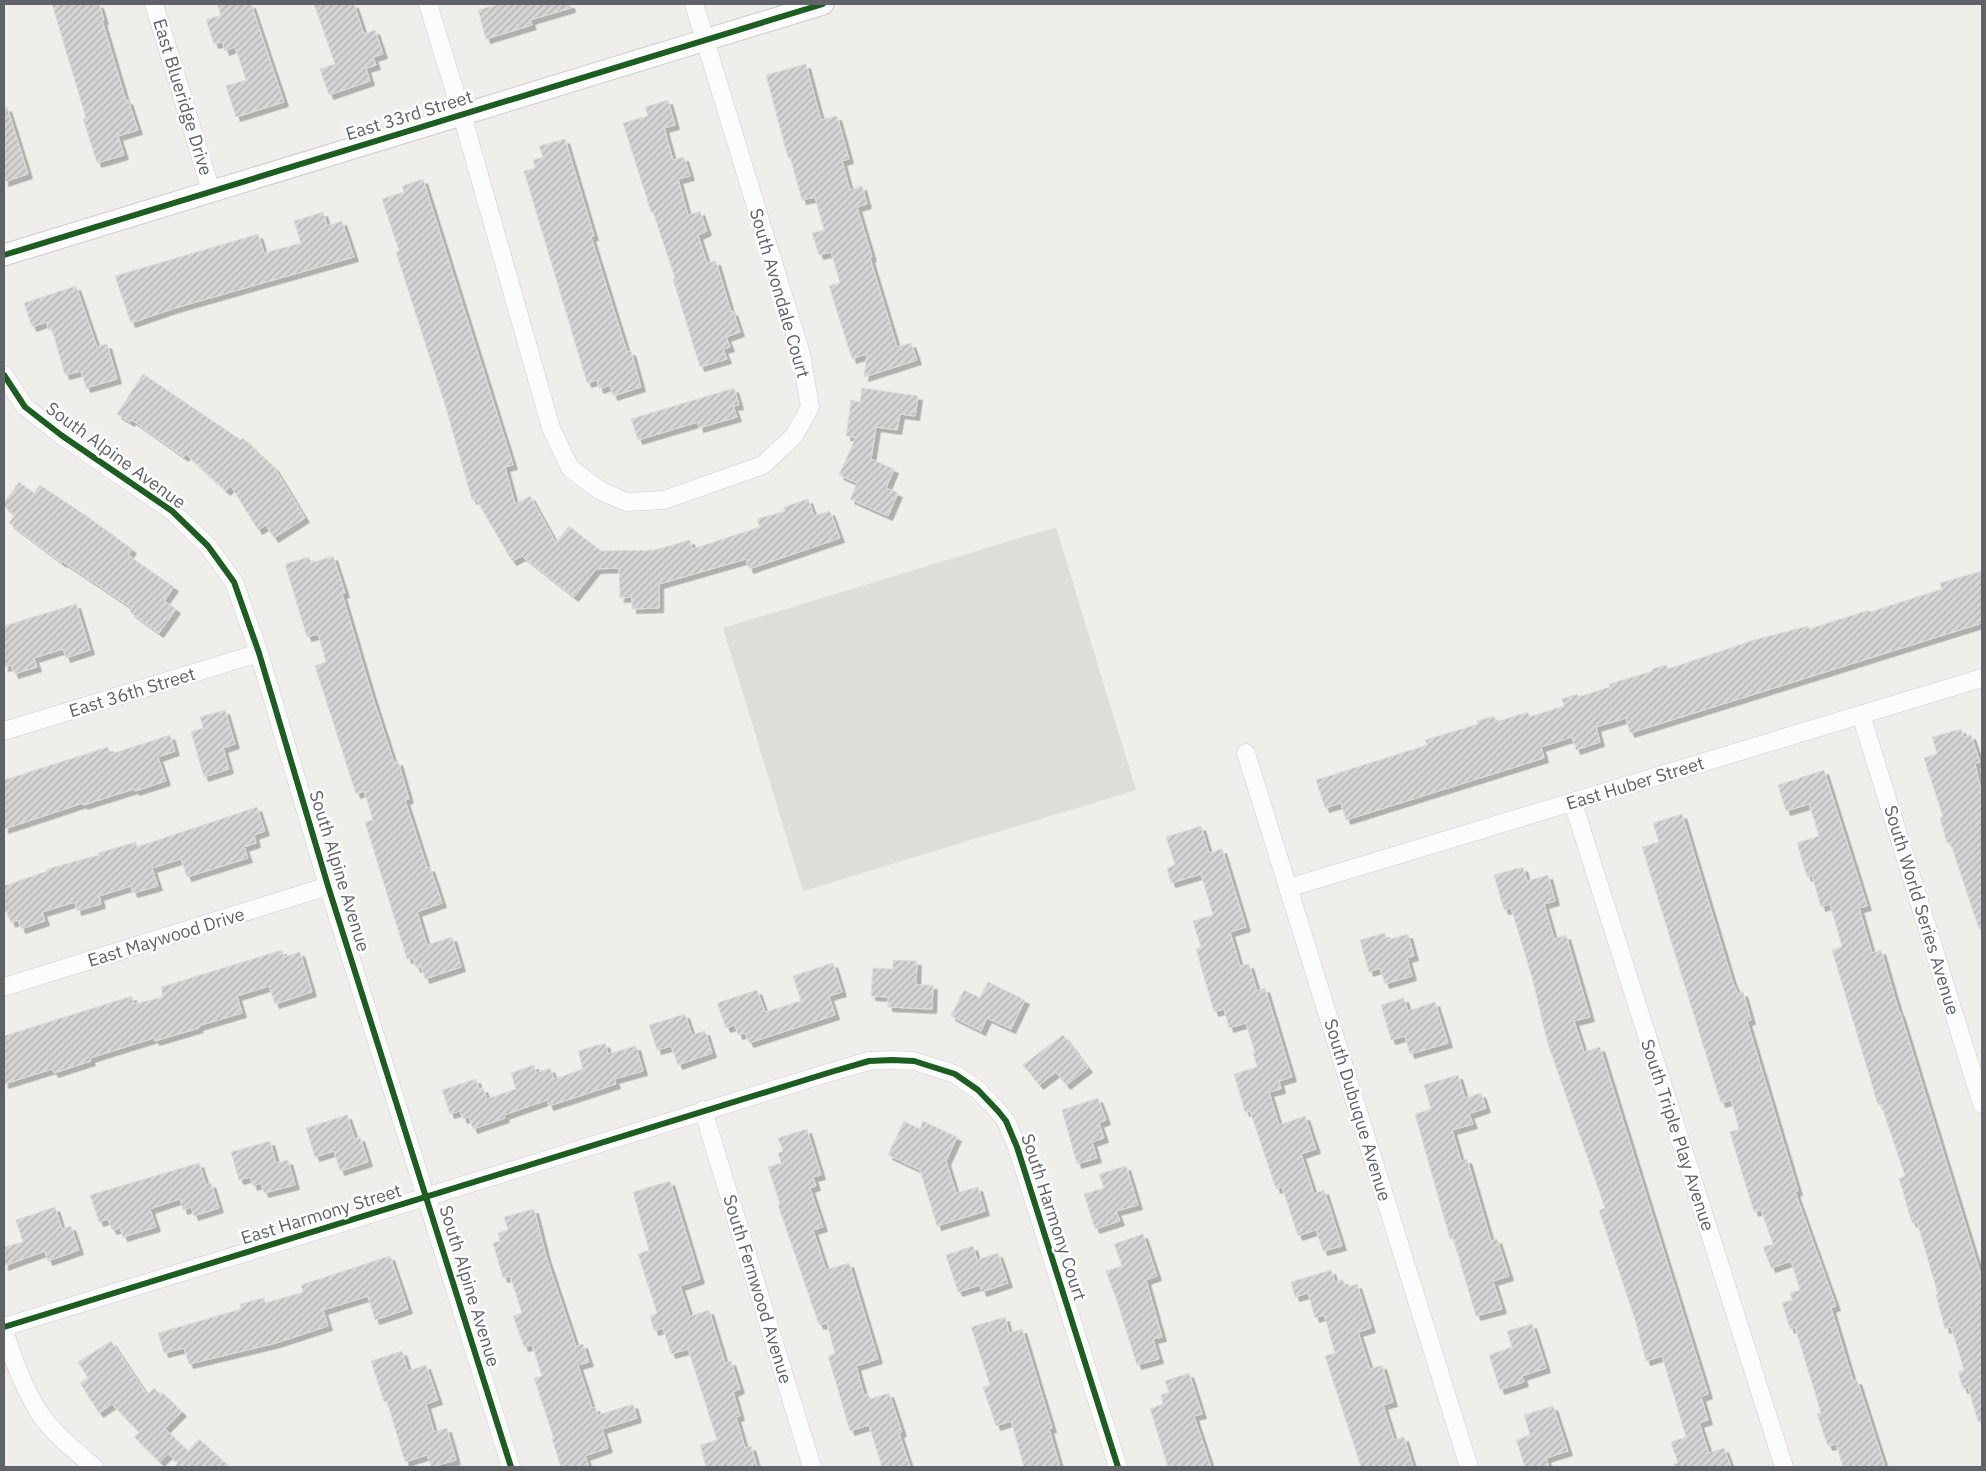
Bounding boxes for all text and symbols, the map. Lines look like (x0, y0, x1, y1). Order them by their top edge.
street label: East Blueridge Drive (148, 16, 218, 178)
street label: East 33rd Street (343, 85, 475, 145)
street label: South Avondale Court (745, 206, 815, 380)
street label: South Alpine Avenue (42, 397, 191, 514)
street label: East 36th Street (66, 662, 198, 722)
street label: East Huber Street (1563, 751, 1707, 815)
street label: South Alpine Avenue (305, 788, 375, 955)
street label: South World Series Avenue (1879, 802, 1965, 1018)
street label: East Maywood Drive (85, 902, 247, 972)
street label: South Dubuque Avenue (1319, 1016, 1397, 1204)
street label: South Triple Play Avenue (1636, 1036, 1720, 1234)
street label: South Harmony Court (1016, 1131, 1092, 1303)
street label: East Harmony Street (238, 1179, 404, 1249)
street label: South Fernwood Avenue (718, 1192, 798, 1386)
street label: South Alpine Avenue (435, 1203, 505, 1370)

